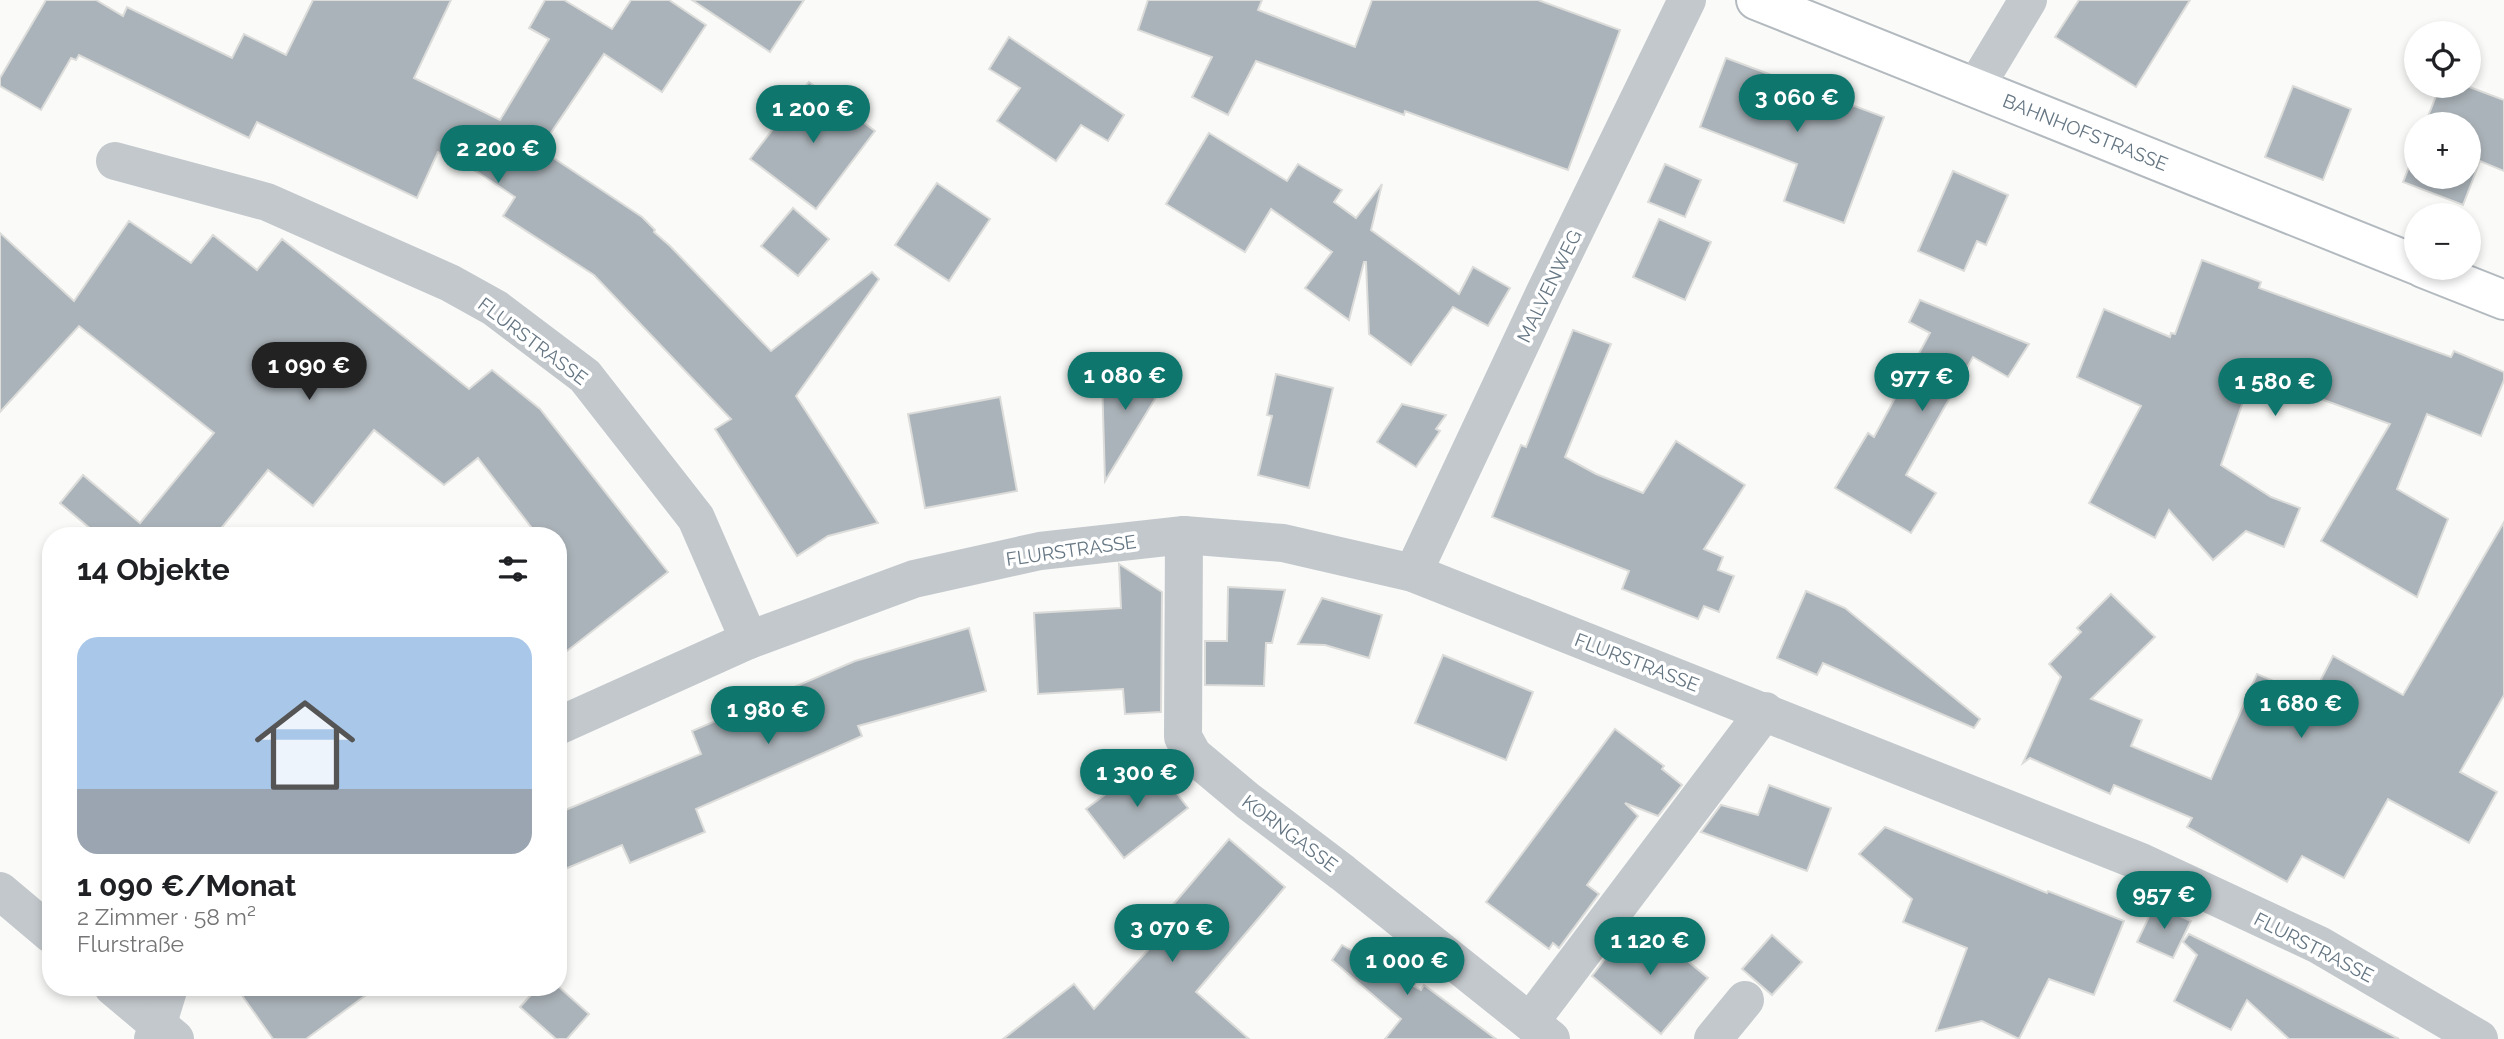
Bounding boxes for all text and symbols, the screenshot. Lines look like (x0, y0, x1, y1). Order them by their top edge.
map controls (2404, 21, 2481, 280)
button: locate (2404, 21, 2481, 98)
pin: 3 060 € (1732, 74, 1862, 134)
text: 3 060 € (1755, 83, 1839, 110)
pin: 1 200 € (748, 86, 878, 145)
street label: BAHNHOFSTRASSE (2000, 89, 2171, 175)
text: 1 200 € (772, 94, 854, 121)
button: + (2404, 112, 2481, 189)
pin: 2 200 € (433, 125, 563, 185)
text: 2 200 € (456, 134, 540, 161)
button: − (2404, 203, 2481, 280)
street label: MALVENWEG (1512, 226, 1586, 346)
street label: FLURSTRASSE (474, 293, 592, 389)
pin: 1 090 € (244, 342, 374, 402)
text: 1 090 € (268, 351, 350, 378)
pin: 1 080 € (1060, 352, 1190, 412)
pin: 977 € (1873, 354, 1971, 413)
pin: 1 580 € (2210, 358, 2340, 418)
text: 1 080 € (1084, 361, 1166, 388)
text: 977 € (1890, 362, 1954, 389)
text: 1 580 € (2234, 367, 2316, 394)
street label: FLURSTRASSE (1005, 530, 1137, 570)
icon: filters (494, 550, 532, 588)
text: 14 Objekte (77, 552, 230, 587)
street label: FLURSTRASSE (1572, 628, 1702, 696)
pin: 1 680 € (2236, 680, 2366, 740)
icon: home (242, 682, 368, 808)
pin: 1 980 € (703, 686, 833, 746)
text: 1 680 € (2260, 689, 2342, 716)
text: 1 980 € (727, 695, 809, 722)
pin: 1 300 € (1072, 750, 1202, 809)
text: 1 300 € (1096, 758, 1178, 785)
street label: KORNGASSE (1238, 790, 1342, 876)
text: 1 090 €/Monat (77, 868, 296, 903)
pin: 957 € (2115, 872, 2213, 931)
text: 957 € (2132, 880, 2196, 907)
text: 2 Zimmer · 58 m² (77, 903, 256, 930)
pin: 3 070 € (1107, 904, 1237, 964)
street label: FLURSTRASSE (2251, 907, 2377, 987)
text: 3 070 € (1130, 913, 1214, 940)
pin: 1 120 € (1585, 918, 1715, 977)
text: 1 120 € (1610, 926, 1690, 953)
text: Flurstraße (77, 930, 184, 957)
pin: 1 000 € (1342, 937, 1472, 997)
text: 1 000 € (1365, 946, 1449, 973)

